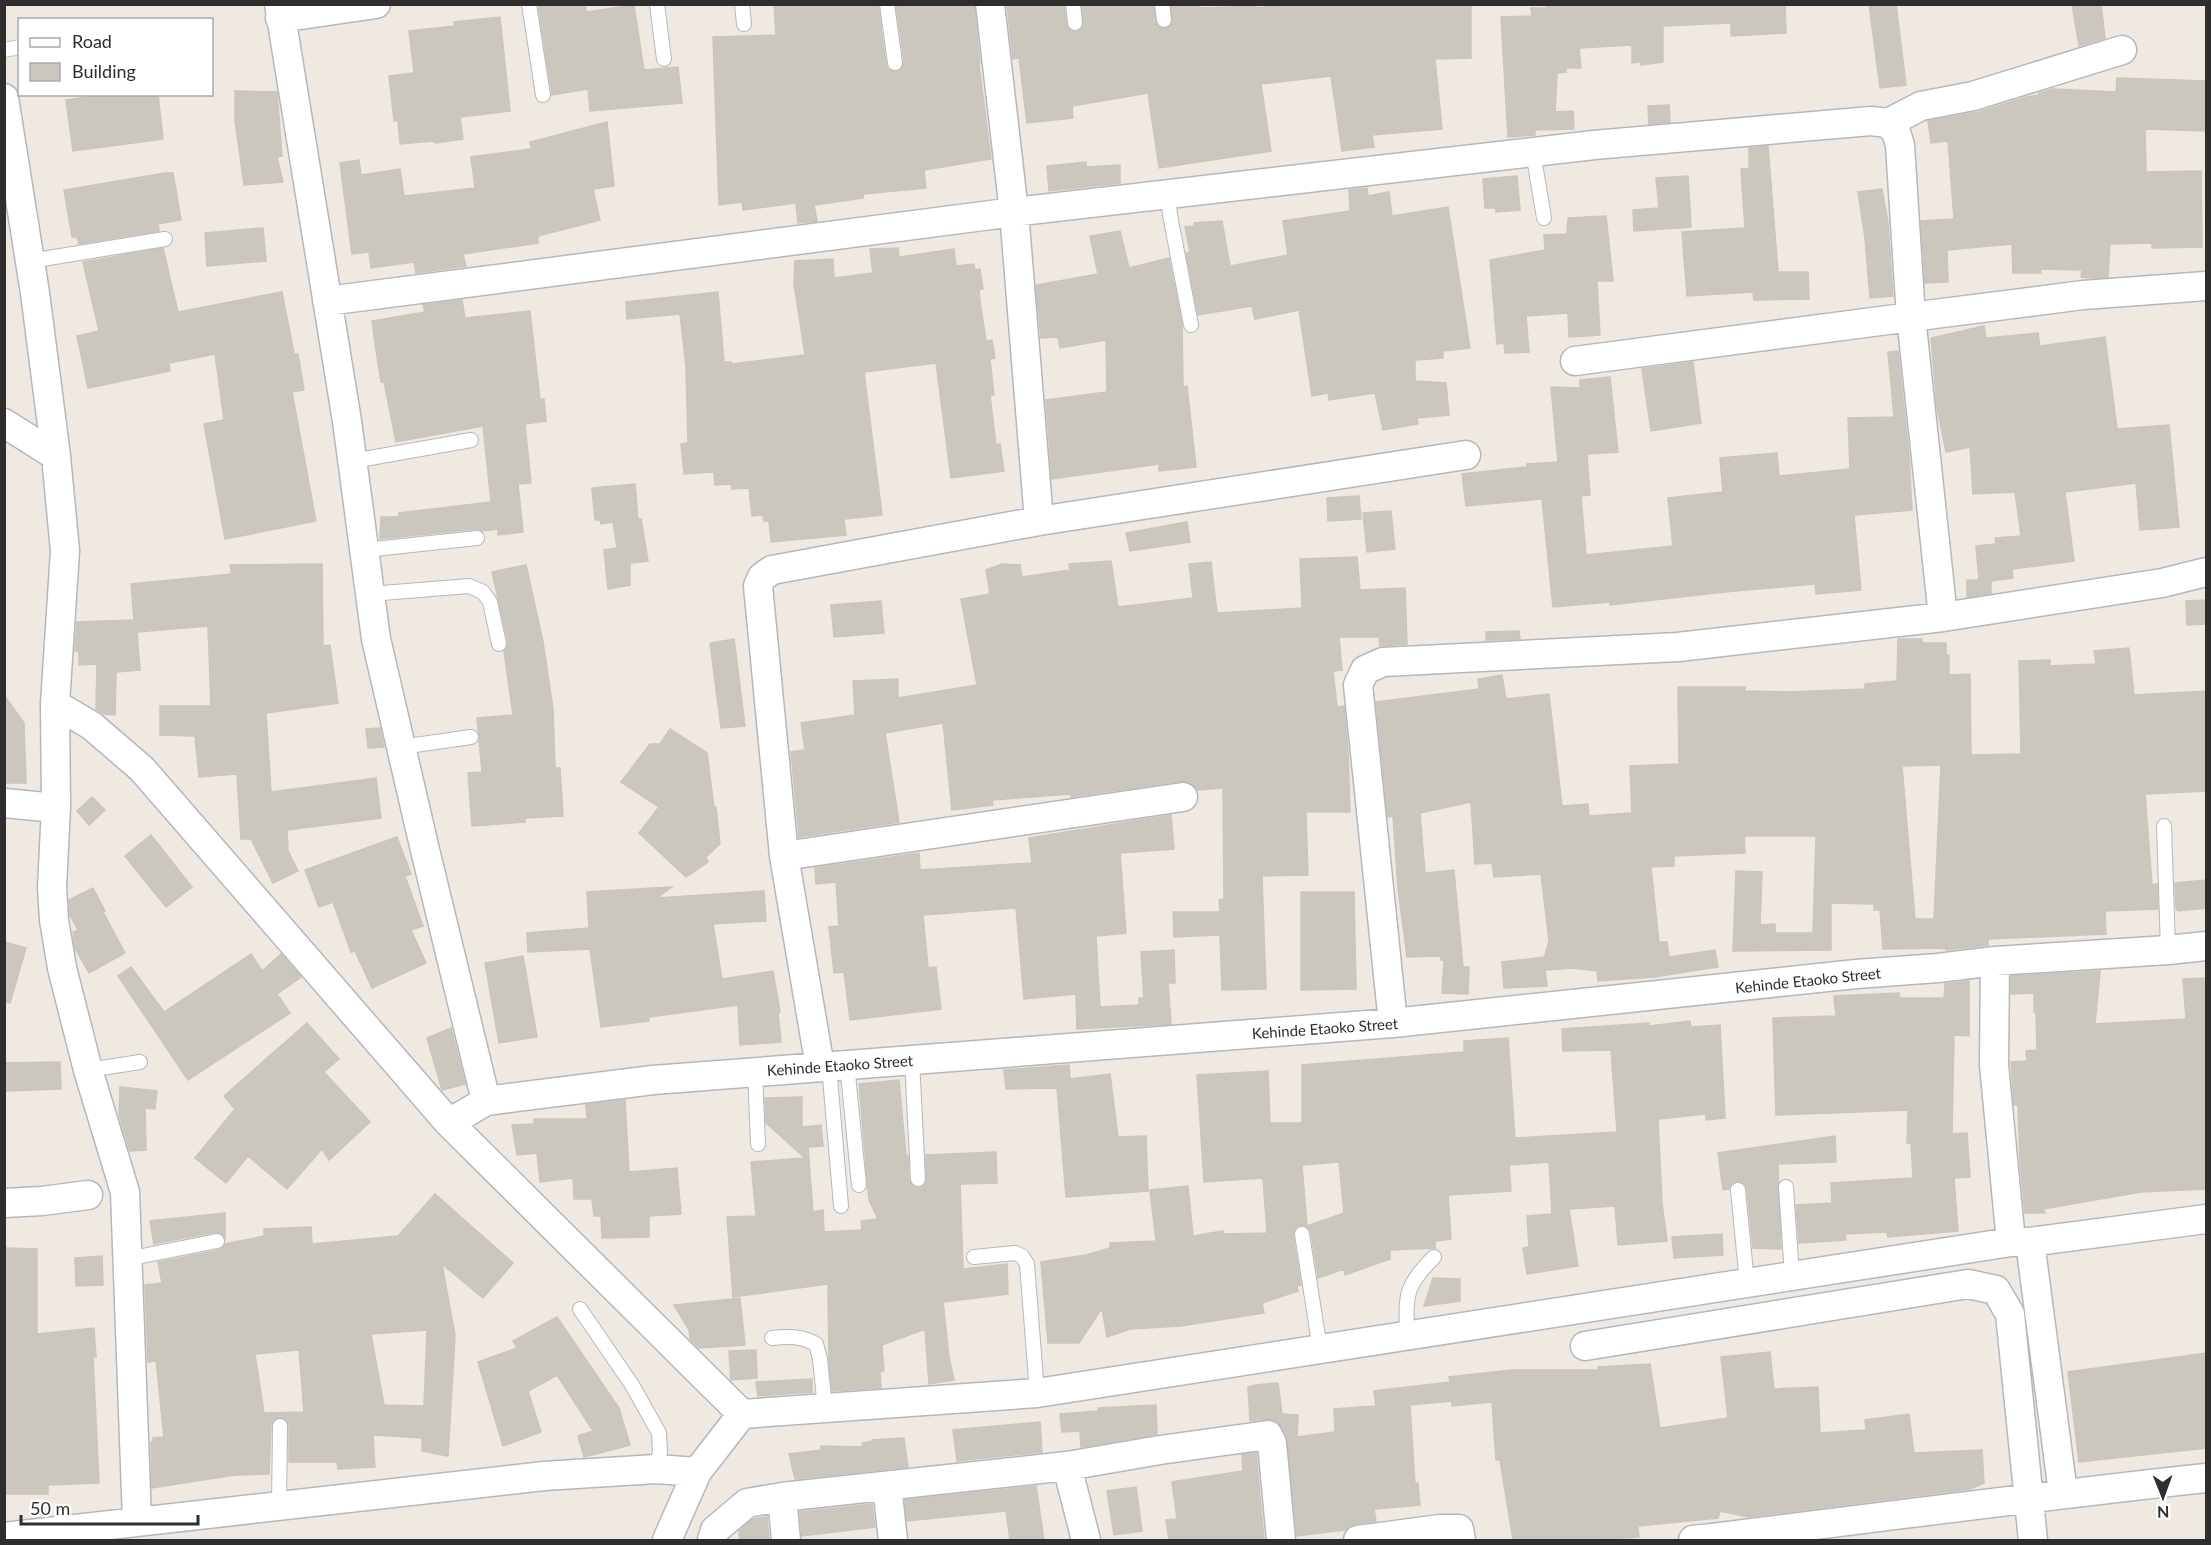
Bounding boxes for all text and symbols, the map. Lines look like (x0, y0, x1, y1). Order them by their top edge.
legend (18, 18, 213, 96)
text: Road (72, 30, 112, 52)
text: Building (72, 60, 136, 82)
street label: Kehinde Etaoko Street (1734, 963, 1882, 997)
street label: Kehinde Etaoko Street (1251, 1014, 1399, 1042)
street label: Kehinde Etaoko Street (766, 1051, 914, 1079)
north arrow (2133, 1467, 2193, 1527)
scale bar (21, 1488, 198, 1526)
text: 50 m (30, 1497, 70, 1519)
text: N (2157, 1503, 2170, 1522)

